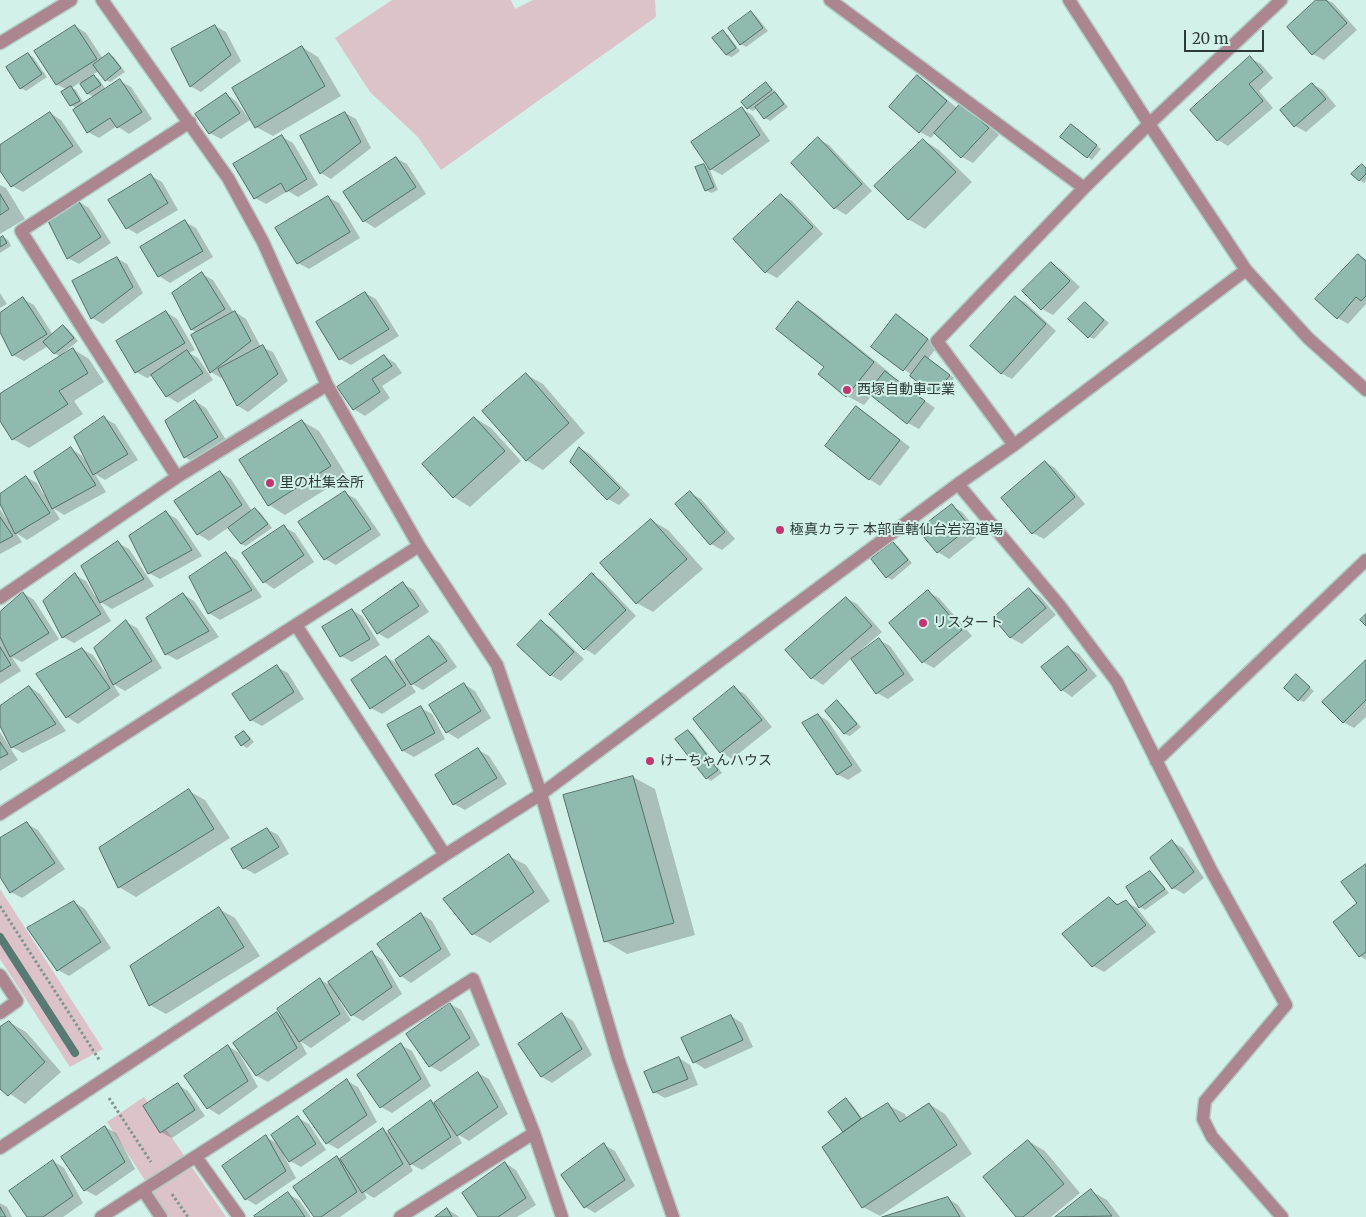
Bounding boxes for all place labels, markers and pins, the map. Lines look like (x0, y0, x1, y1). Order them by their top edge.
place label: 西塚自動車工業 (857, 382, 955, 398)
marker: 西塚自動車工業 (841, 384, 853, 396)
place label: 里の杜集会所 (280, 475, 364, 491)
marker: 里の杜集会所 (264, 477, 276, 489)
place label: 極真カラテ 本部直轄仙台岩沼道場 (790, 522, 1003, 538)
marker: 極真カラテ 本部直轄仙台岩沼道場 (774, 524, 786, 536)
place label: リスタート (933, 615, 1003, 631)
marker: リスタート (917, 617, 929, 629)
place label: けーちゃんハウス (660, 753, 772, 769)
marker: けーちゃんハウス (644, 755, 656, 767)

